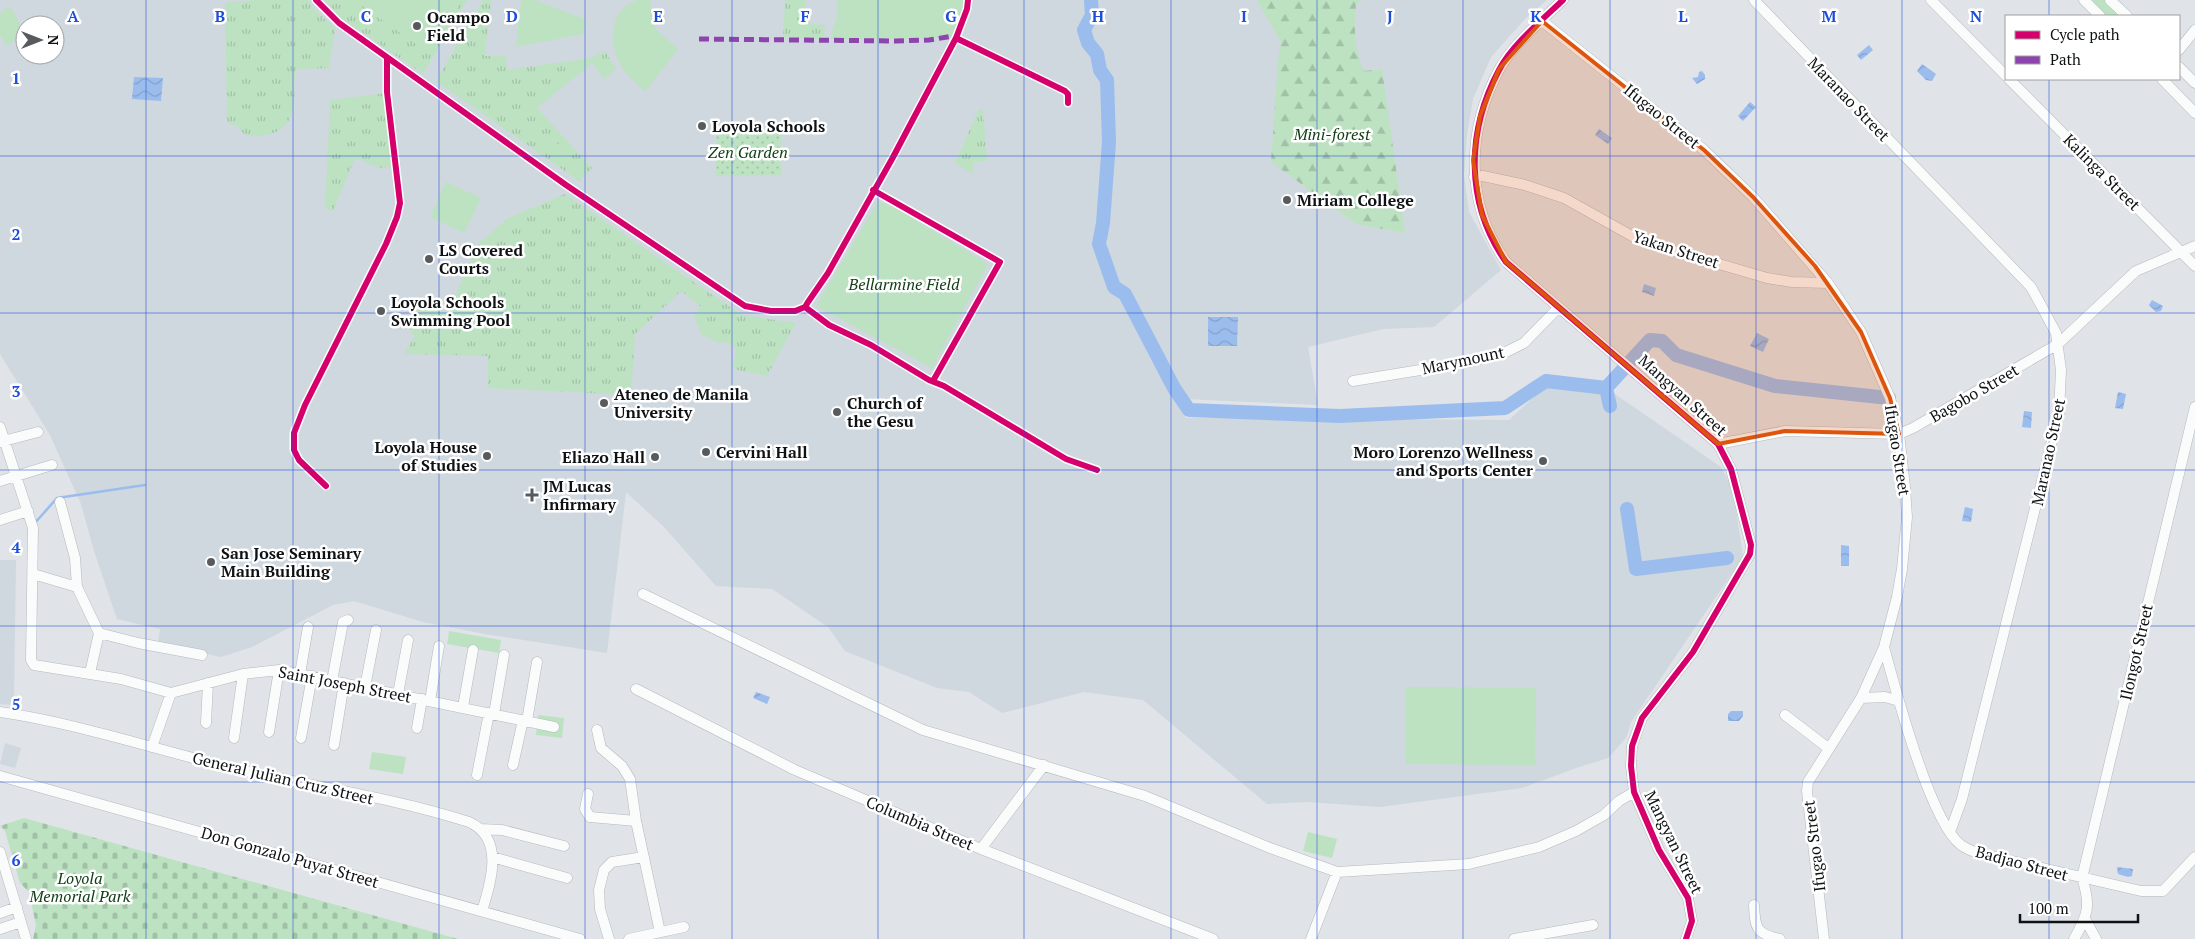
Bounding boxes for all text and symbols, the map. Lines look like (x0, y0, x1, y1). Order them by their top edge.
text: A (67, 5, 79, 27)
text: B (215, 5, 225, 27)
text: C (361, 5, 371, 27)
text: D (506, 5, 518, 27)
text: E (653, 5, 663, 27)
text: F (800, 5, 810, 27)
text: G (945, 5, 957, 27)
text: H (1092, 5, 1104, 27)
text: I (1241, 5, 1247, 27)
text: J (1387, 5, 1393, 27)
text: K (1530, 5, 1542, 27)
text: L (1678, 5, 1688, 27)
text: M (1822, 5, 1837, 27)
text: N (1970, 5, 1982, 27)
place label: Ocampo Field (427, 6, 490, 46)
north arrow (15, 15, 65, 65)
legend (2005, 15, 2180, 80)
marker: Ocampo Field (411, 20, 423, 32)
text: Cycle path (2050, 24, 2120, 44)
text: N (44, 35, 63, 46)
text: Path (2050, 49, 2081, 69)
street label: Maranao Street (1803, 52, 1895, 146)
text: 1 (11, 67, 21, 89)
street label: Ifugao Street (1619, 78, 1705, 154)
place label: Loyola Schools (712, 115, 825, 137)
marker: Loyola Schools (696, 120, 708, 132)
park label: Mini-forest (1293, 123, 1371, 145)
street label: Kalinga Street (2059, 129, 2145, 215)
park label: Zen Garden (708, 141, 788, 163)
place label: Miriam College (1297, 189, 1414, 211)
marker: Miriam College (1281, 194, 1293, 206)
text: 2 (11, 223, 21, 245)
street label: Yakan Street (1630, 225, 1722, 273)
place label: LS Covered Courts (439, 239, 523, 279)
marker: LS Covered Courts (423, 253, 435, 265)
park label: Bellarmine Field (848, 273, 960, 295)
place label: Loyola Schools Swimming Pool (391, 291, 510, 331)
marker: Loyola Schools Swimming Pool (375, 305, 387, 317)
street label: Marymount (1420, 341, 1506, 379)
street label: Mangyan Street (1634, 349, 1732, 441)
street label: Bagobo Street (1925, 359, 2023, 427)
text: 3 (11, 380, 21, 402)
place label: Ateneo de Manila University (614, 383, 749, 423)
place label: Church of the Gesu (847, 392, 924, 432)
street label: Maranao Street (2026, 396, 2070, 508)
marker: Ateneo de Manila University (598, 397, 610, 409)
street label: Ifugao Street (1880, 403, 1916, 497)
marker: Church of the Gesu (831, 406, 843, 418)
place label: Loyola House of Studies (375, 436, 477, 476)
place label: Cervini Hall (716, 441, 807, 463)
place label: Moro Lorenzo Wellness and Sports Center (1354, 441, 1533, 481)
place label: Eliazo Hall (562, 446, 645, 468)
marker: Cervini Hall (700, 446, 712, 458)
marker: Loyola House of Studies (481, 450, 493, 462)
marker: Eliazo Hall (649, 451, 661, 463)
marker: Moro Lorenzo Wellness and Sports Center (1537, 455, 1549, 467)
place label: JM Lucas Infirmary (543, 475, 616, 515)
marker: JM Lucas Infirmary (525, 488, 539, 502)
text: 4 (11, 536, 21, 558)
place label: San Jose Seminary Main Building (221, 542, 362, 582)
marker: San Jose Seminary Main Building (205, 556, 217, 568)
street label: Ilongot Street (2114, 602, 2158, 702)
street label: Saint Joseph Street (277, 660, 413, 708)
text: 5 (11, 693, 21, 715)
street label: General Julian Cruz Street (190, 746, 376, 810)
street label: Mangyan Street (1640, 787, 1708, 897)
street label: Columbia Street (863, 790, 977, 856)
street label: Ifugao Street (1797, 799, 1831, 893)
street label: Don Gonzalo Puyat Street (199, 821, 381, 893)
street label: Badjao Street (1973, 840, 2071, 886)
text: 6 (11, 849, 21, 871)
park label: Loyola Memorial Park (29, 867, 131, 907)
scale bar (2020, 892, 2138, 924)
text: 100 m (2028, 898, 2069, 918)

